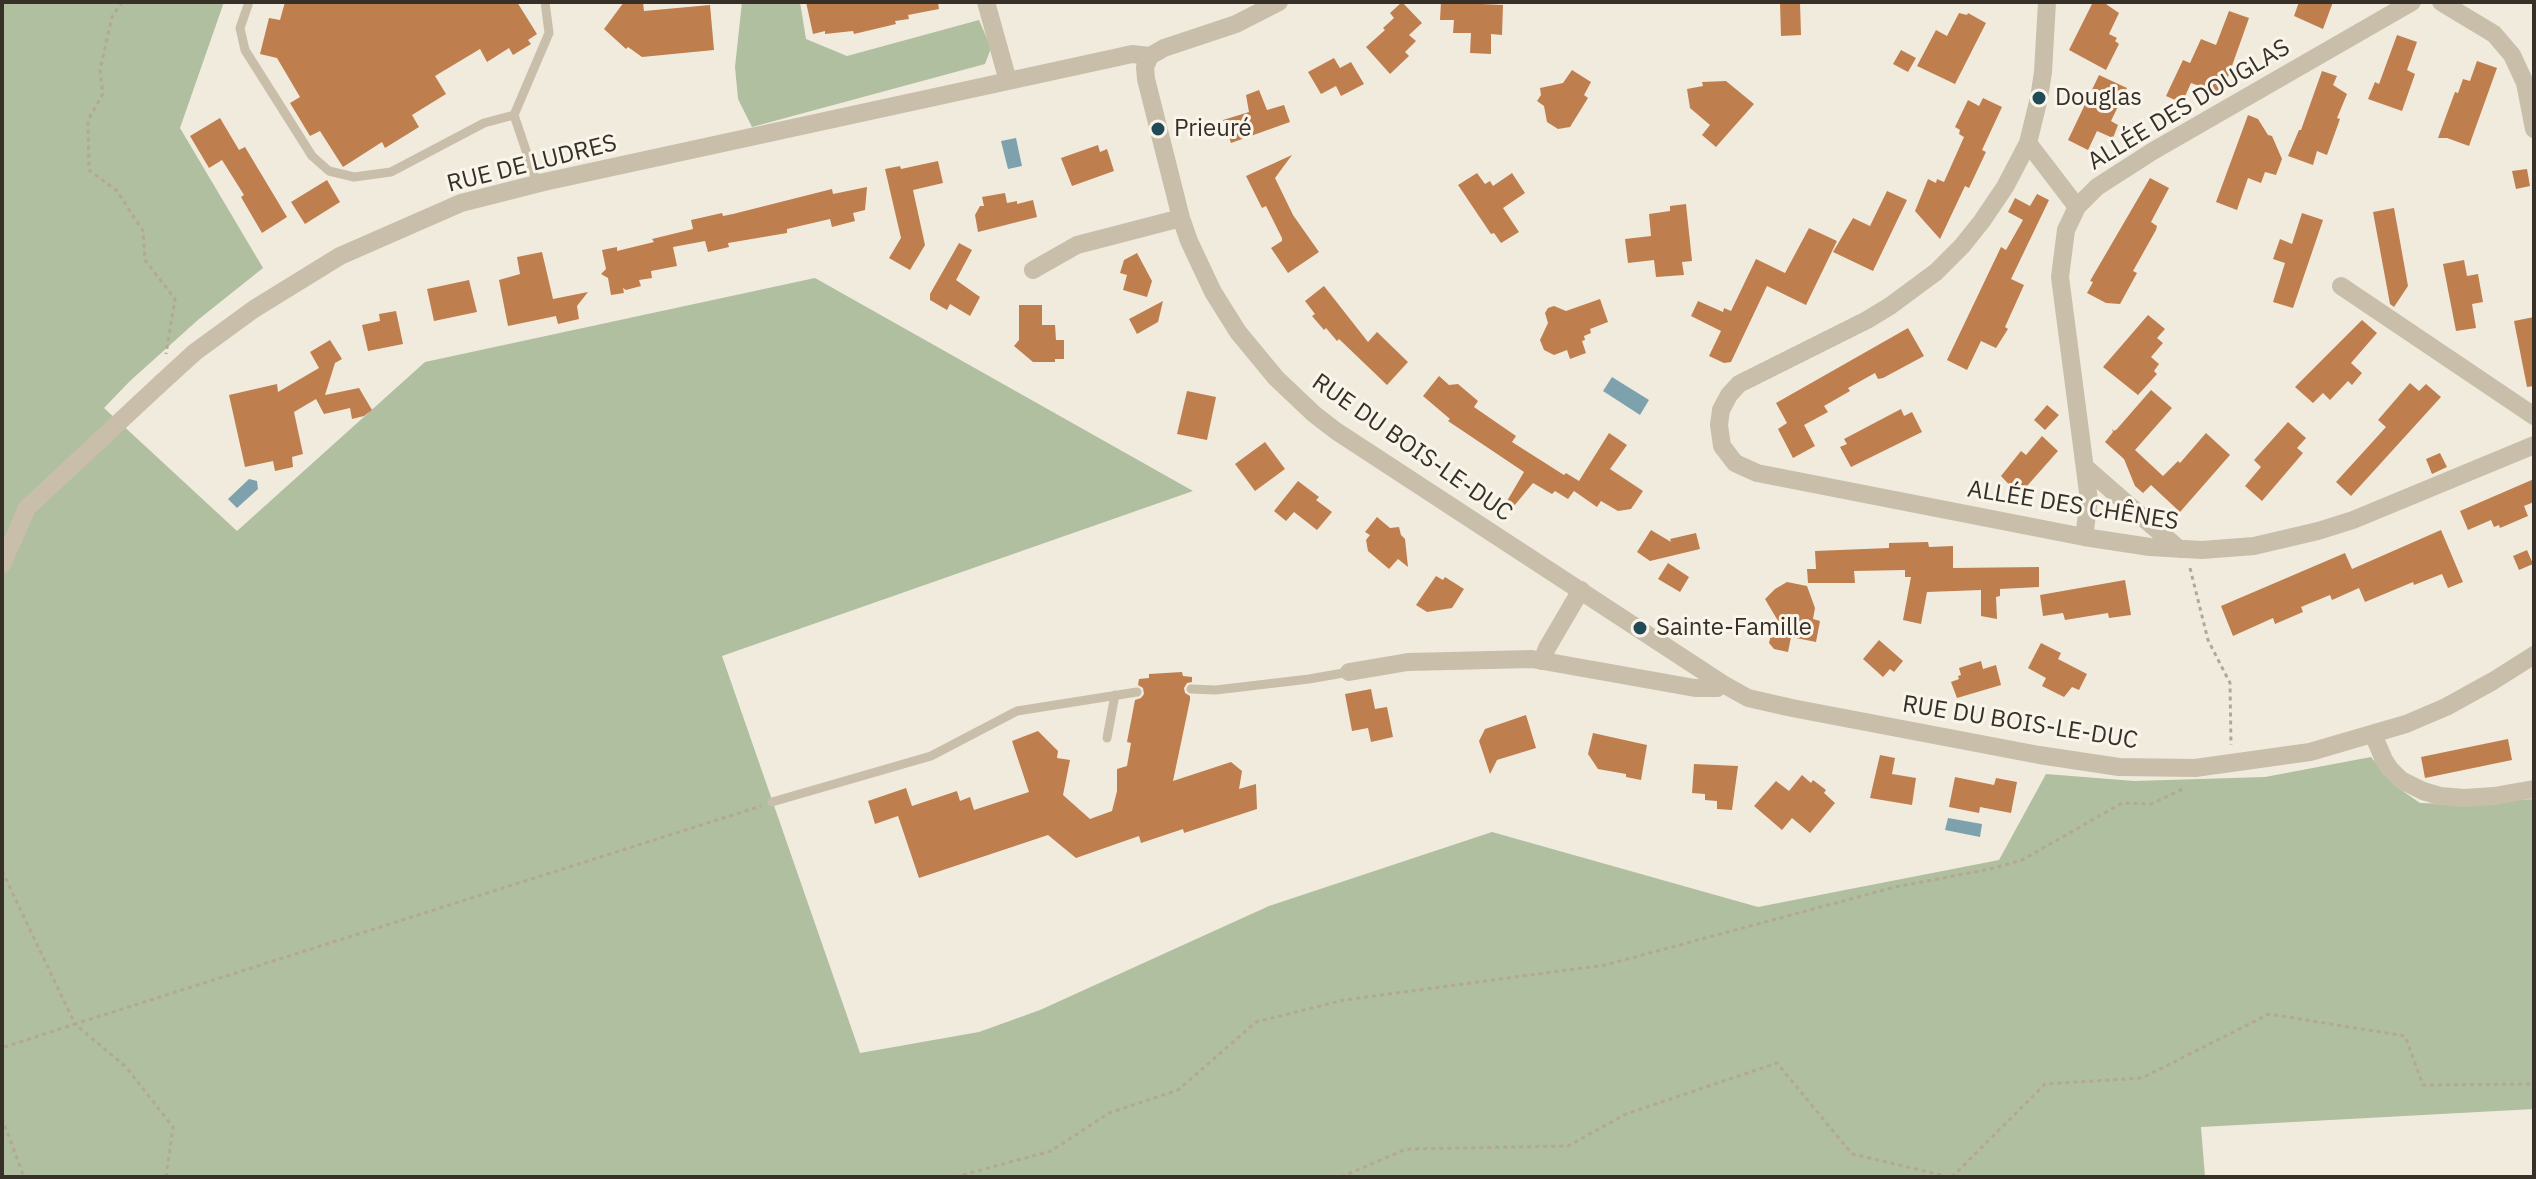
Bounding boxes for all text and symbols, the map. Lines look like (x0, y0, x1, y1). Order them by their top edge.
street label: ALLÉE DES DOUGLAS (2083, 33, 2295, 177)
place label: Douglas (2055, 84, 2142, 112)
marker: Douglas (2030, 89, 2048, 107)
place label: Prieuré (1174, 115, 1252, 143)
marker: Prieuré (1149, 120, 1167, 138)
street label: RUE DE LUDRES (444, 129, 620, 199)
street label: RUE DU BOIS-LE-DUC (1306, 368, 1518, 528)
street label: ALLÉE DES CHÊNES (1965, 475, 2181, 537)
place label: Sainte-Famille (1656, 614, 1812, 642)
marker: Sainte-Famille (1631, 619, 1649, 637)
street label: RUE DU BOIS-LE-DUC (1900, 690, 2140, 756)

